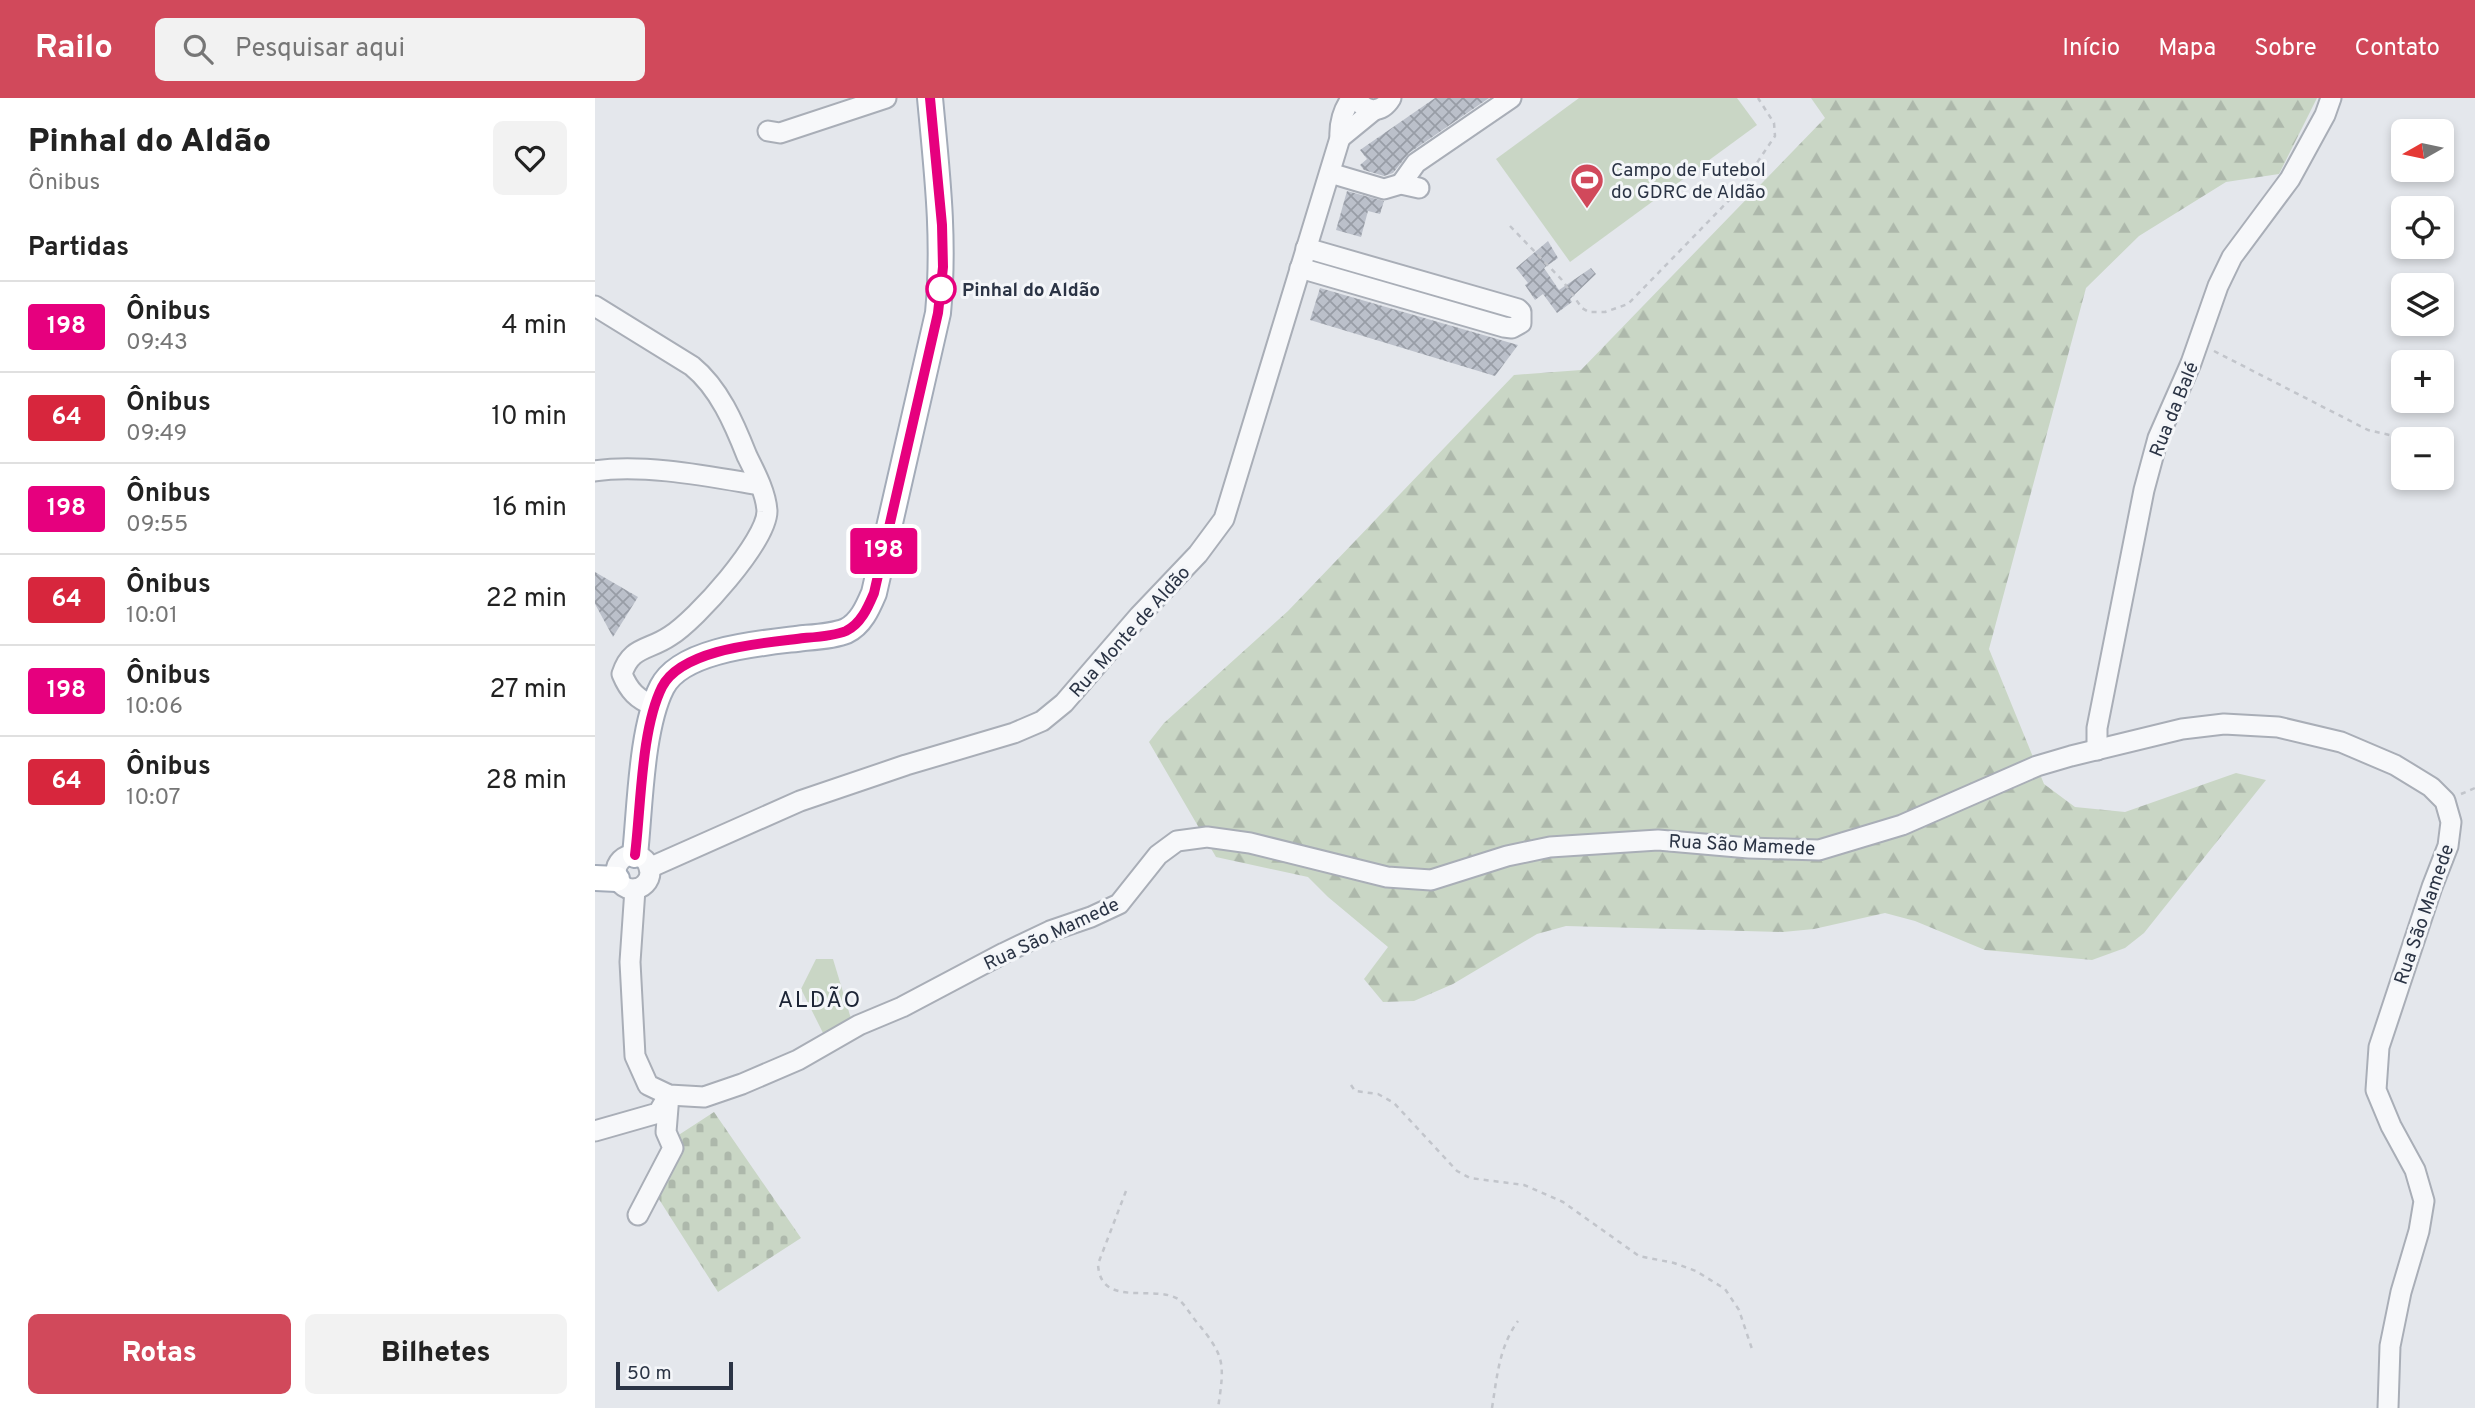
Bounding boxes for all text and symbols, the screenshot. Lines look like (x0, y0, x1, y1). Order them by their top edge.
search box (155, 18, 645, 81)
text: Railo (35, 28, 113, 70)
icon: search (179, 30, 217, 68)
text: Pesquisar aqui (235, 33, 405, 66)
text: Início (2062, 34, 2120, 64)
text: Mapa (2158, 34, 2216, 64)
text: Sobre (2254, 34, 2317, 64)
text: Contato (2355, 34, 2440, 64)
north arrow (2391, 119, 2453, 182)
map controls (2391, 119, 2454, 490)
button: heart (493, 121, 567, 195)
text: Pinhal do Aldão (28, 122, 271, 164)
place label: Campo de Futebol do GDRC de Aldão (1611, 159, 1766, 205)
sports icon: Campo de Futebol do GDRC de Aldão (1568, 161, 1606, 210)
text: Ônibus (28, 169, 100, 198)
button: locate (2391, 196, 2454, 259)
text: Partidas (28, 232, 129, 265)
button: layers (2391, 273, 2454, 336)
marker: Pinhal do Aldão (926, 274, 956, 304)
place label: Pinhal do Aldão (962, 279, 1100, 303)
text: Ônibus (126, 296, 211, 329)
text: 4 min (501, 310, 567, 343)
text: 198 (47, 312, 86, 342)
text: 09:43 (126, 329, 188, 358)
button: + (2391, 350, 2454, 413)
street label: Rua da Balé (2145, 359, 2205, 461)
text: Ônibus (126, 387, 211, 420)
text: 10 min (491, 401, 567, 434)
text: 64 (51, 403, 82, 433)
text: 09:49 (126, 420, 187, 449)
button: − (2391, 427, 2454, 490)
text: Ônibus (126, 478, 211, 511)
text: 16 min (492, 492, 567, 525)
text: 198 (47, 494, 86, 524)
text: 09:55 (126, 511, 188, 540)
line badge: 198 (844, 528, 924, 574)
text: 198 (864, 536, 904, 566)
street label: Rua Monte de Aldão (1065, 561, 1196, 703)
text: Ônibus (126, 569, 211, 602)
text: 22 min (486, 583, 567, 616)
text: 64 (51, 585, 82, 615)
text: 10:01 (126, 602, 178, 631)
text: Ônibus (126, 660, 211, 693)
text: 27 min (489, 674, 567, 707)
text: 198 (47, 676, 86, 706)
text: 10:06 (126, 693, 183, 722)
text: Ônibus (126, 751, 211, 784)
text: 28 min (486, 765, 567, 798)
text: 64 (51, 767, 82, 797)
text: 10:07 (126, 784, 181, 813)
street label: Rua São Mamede (1668, 830, 1816, 862)
street label: Rua São Mamede (2390, 841, 2460, 988)
street label: Rua São Mamede (980, 893, 1123, 977)
district label: ALDÃO (778, 986, 862, 1016)
button: Rotas (28, 1314, 291, 1394)
button: Bilhetes (305, 1314, 567, 1394)
scale bar (616, 1359, 733, 1391)
text: 50 m (627, 1362, 672, 1386)

